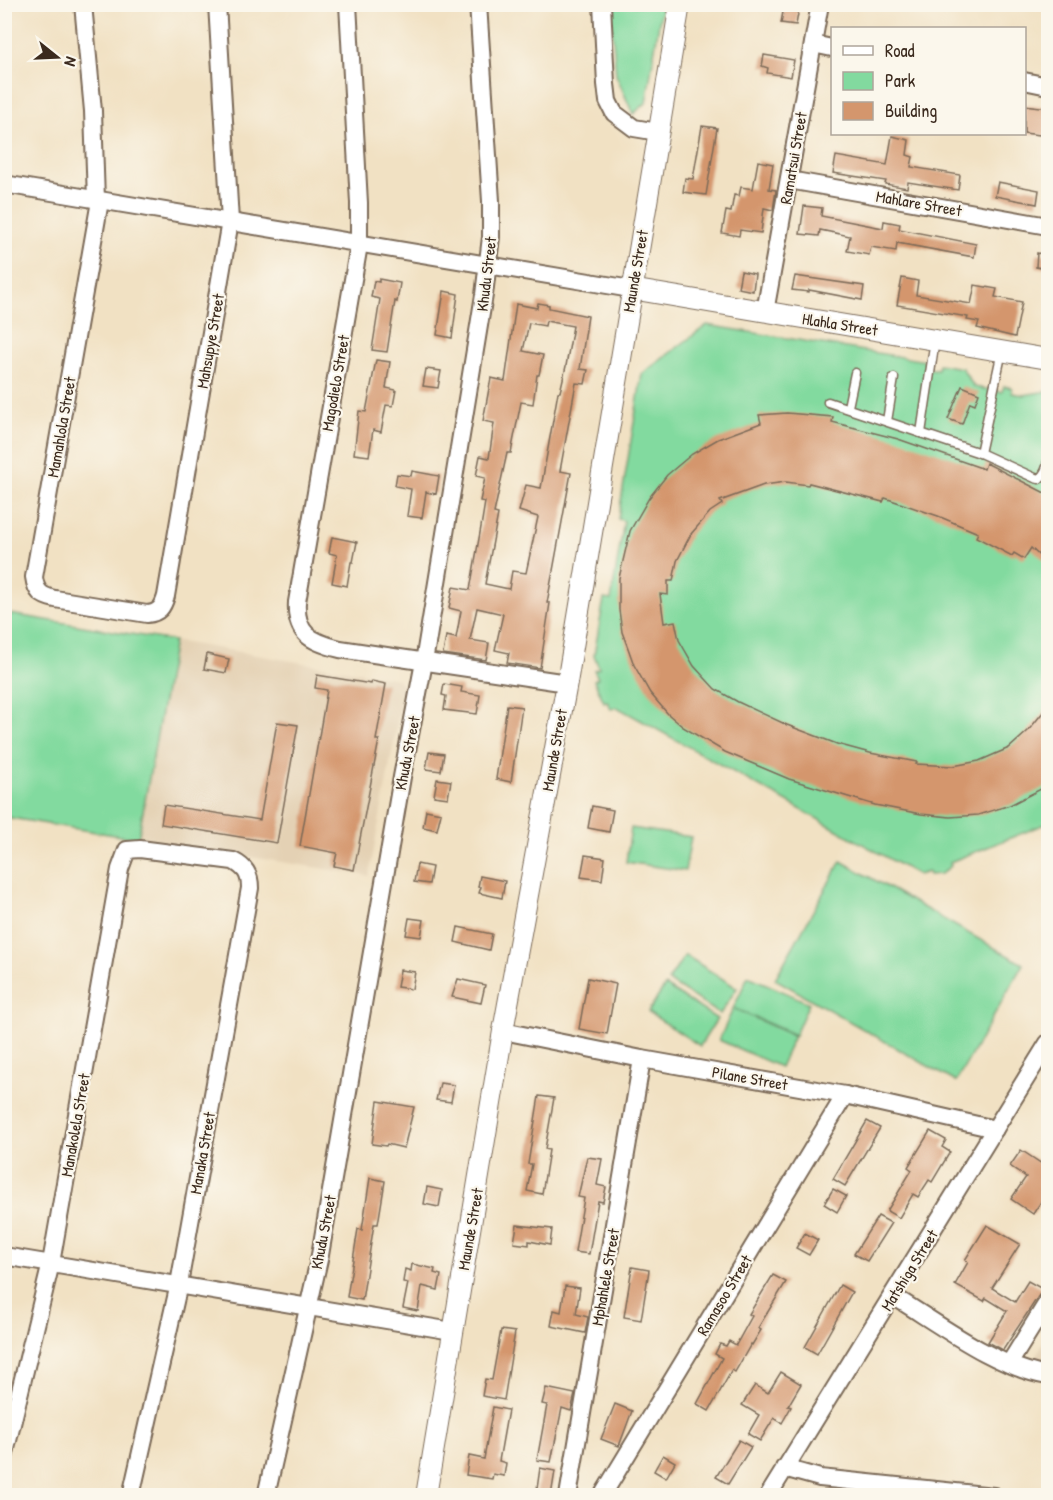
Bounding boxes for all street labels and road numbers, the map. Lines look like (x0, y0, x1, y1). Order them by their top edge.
street label: Ramatsui Street (774, 110, 812, 206)
street label: Mahlare Street (874, 185, 964, 221)
street label: Maunde Street (617, 228, 653, 314)
street label: Khudu Street (471, 235, 502, 313)
street label: Mahsupye Street (191, 291, 229, 390)
street label: Hlahla Street (801, 307, 880, 341)
street label: Magodielo Street (316, 333, 354, 433)
street label: Mamahlola Street (41, 374, 81, 479)
street label: Maunde Street (536, 707, 572, 793)
street label: Khudu Street (389, 714, 425, 792)
street label: Pilane Street (710, 1061, 790, 1096)
street label: Manakolela Street (55, 1071, 95, 1178)
street label: Manaka Street (184, 1110, 220, 1196)
street label: Maunde Street (452, 1186, 488, 1272)
street label: Khudu Street (305, 1193, 341, 1271)
street label: Matshiga Street (875, 1225, 943, 1315)
street label: Mphahlele Street (586, 1226, 624, 1327)
street label: Ramasoo Street (691, 1250, 757, 1340)

